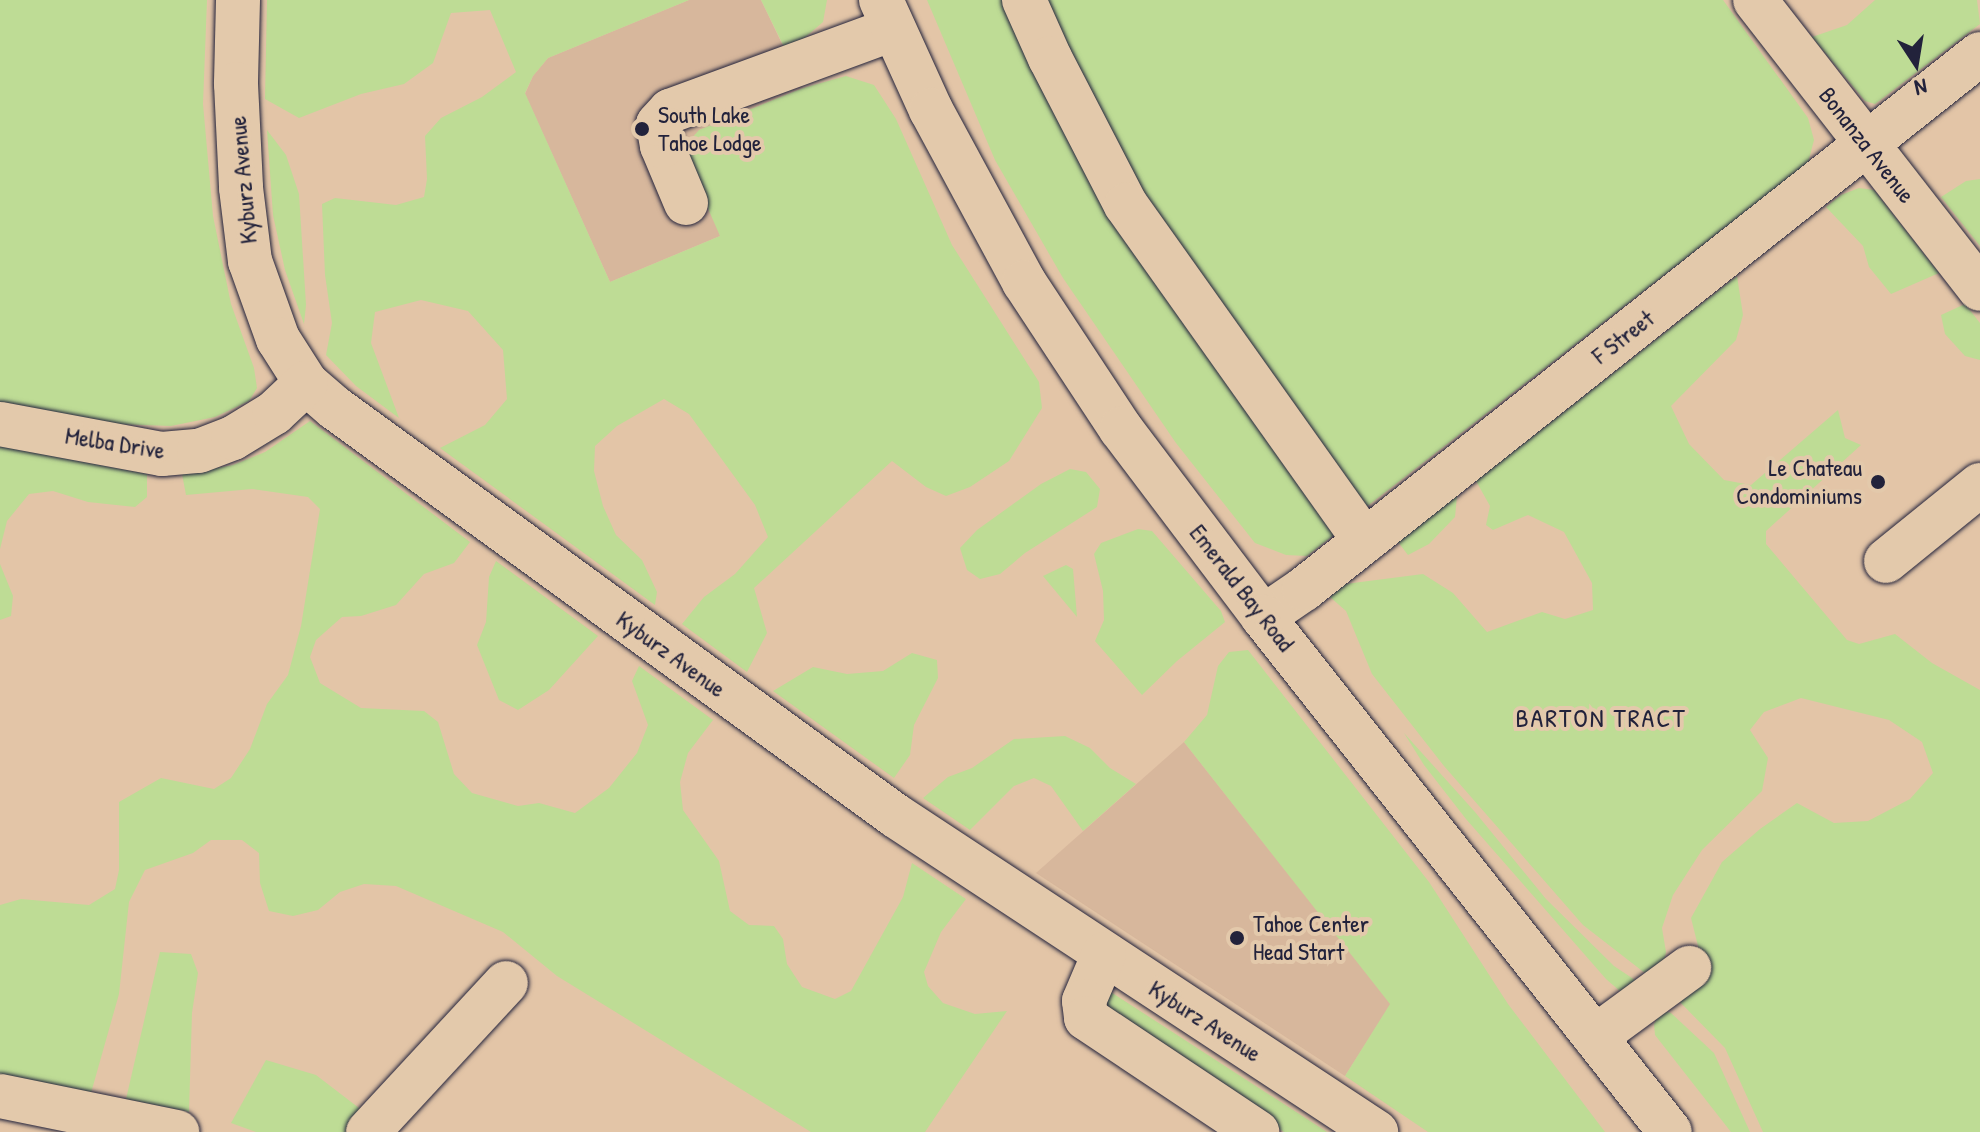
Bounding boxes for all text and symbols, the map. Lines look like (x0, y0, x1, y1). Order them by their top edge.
north arrow (1876, 24, 1956, 104)
text: N (1912, 72, 1930, 103)
street label: Bonanza Avenue (1813, 81, 1921, 209)
place label: South Lake Tahoe Lodge (658, 101, 762, 157)
street label: Kyburz Avenue (223, 115, 263, 245)
marker: South Lake Tahoe Lodge (633, 120, 651, 138)
street label: F Street (1586, 304, 1660, 370)
street label: Melba Drive (63, 421, 167, 465)
place label: Le Chateau Condominiums (1736, 454, 1862, 510)
marker: Le Chateau Condominiums (1869, 473, 1887, 491)
street label: Emerald Bay Road (1184, 519, 1300, 657)
street label: Kyburz Avenue (611, 605, 731, 703)
district label: BARTON TRACT (1515, 702, 1687, 734)
place label: Tahoe Center Head Start (1253, 910, 1369, 966)
marker: Tahoe Center Head Start (1228, 929, 1246, 947)
street label: Kyburz Avenue (1143, 974, 1267, 1068)

